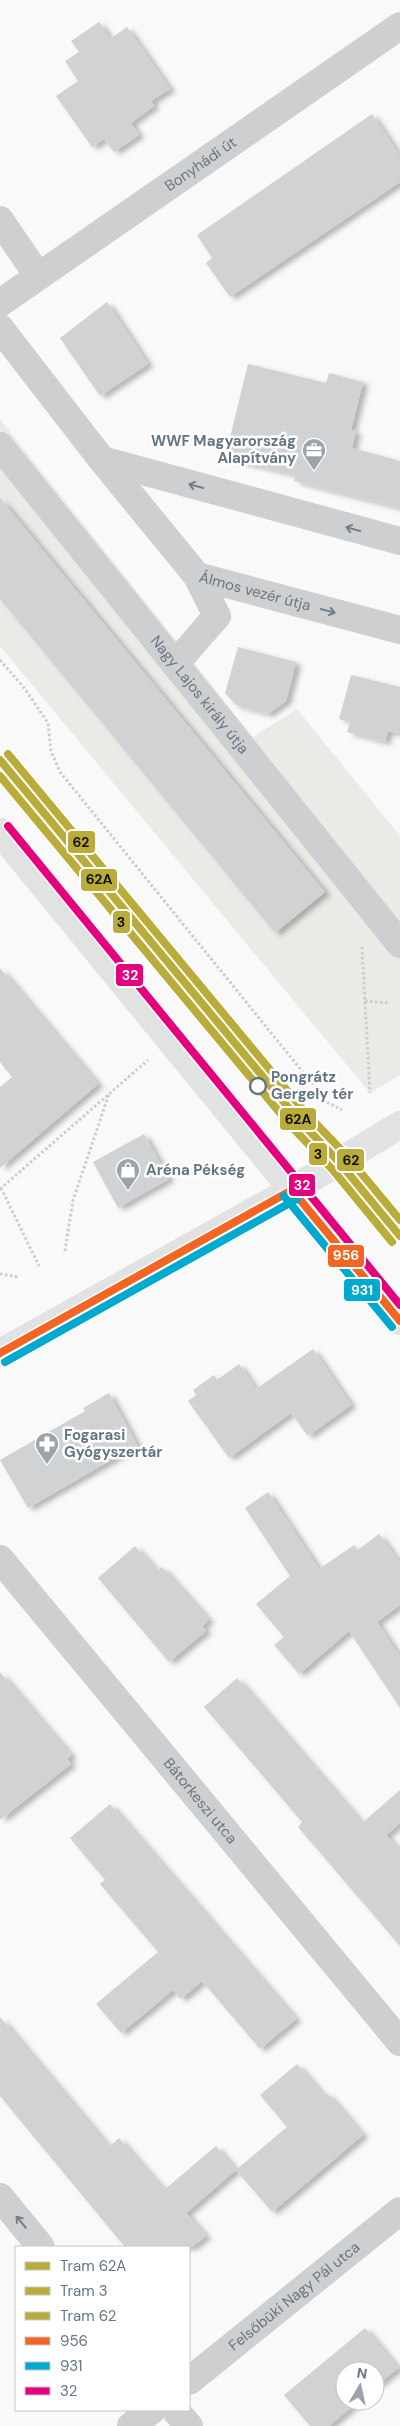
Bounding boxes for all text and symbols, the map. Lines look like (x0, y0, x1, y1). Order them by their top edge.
street label: Bonyhádi út (161, 132, 241, 196)
place label: WWF Magyarország Alapítvány (151, 431, 296, 468)
office icon: WWF Magyarország Alapítvány (301, 437, 327, 471)
one-way arrow (189, 481, 205, 490)
one-way arrow (345, 523, 361, 533)
street label: Álmos vezér útja (197, 567, 313, 616)
one-way arrow (320, 606, 336, 616)
street label: Nagy Lajos király útja (146, 631, 253, 758)
line badge: 62 (67, 830, 96, 854)
text: 62 (73, 833, 89, 851)
line badge: 62A (80, 868, 118, 892)
text: 62A (86, 870, 112, 888)
line badge: 3 (112, 910, 131, 934)
text: 3 (117, 913, 125, 931)
line badge: 32 (115, 963, 144, 987)
text: 32 (122, 966, 138, 984)
place label: Pongrátz Gergely tér (271, 1067, 353, 1104)
marker: Pongrátz Gergely tér (249, 1077, 267, 1095)
line badge: 62A (279, 1107, 317, 1131)
text: 62A (285, 1110, 311, 1128)
line badge: 3 (308, 1142, 328, 1166)
text: 3 (314, 1145, 322, 1163)
line badge: 62 (336, 1148, 365, 1172)
text: 62 (343, 1151, 359, 1169)
shop icon: Aréna Pékség (115, 1157, 141, 1191)
place label: Aréna Pékség (146, 1160, 245, 1180)
line badge: 32 (288, 1173, 316, 1197)
text: 32 (294, 1176, 310, 1194)
line badge: 956 (327, 1244, 365, 1268)
text: 956 (333, 1246, 359, 1264)
line badge: 931 (343, 1278, 381, 1302)
text: 931 (351, 1281, 373, 1299)
place label: Fogarasi Gyógyszertár (64, 1425, 162, 1462)
pharmacy icon: Fogarasi Gyógyszertár (34, 1431, 60, 1465)
street label: Bátorkeszi utca (159, 1754, 242, 1848)
one-way arrow (15, 2216, 26, 2229)
street label: Felsőbüki Nagy Pál utca (224, 2237, 364, 2355)
legend (15, 2246, 190, 2411)
text: Tram 62A (60, 2256, 126, 2276)
text: Tram 3 (60, 2281, 108, 2301)
text: Tram 62 (60, 2306, 116, 2326)
text: 956 (60, 2331, 88, 2351)
text: 931 (60, 2356, 82, 2376)
north arrow (335, 2361, 385, 2411)
text: N (356, 2363, 368, 2383)
text: 32 (60, 2381, 78, 2401)

